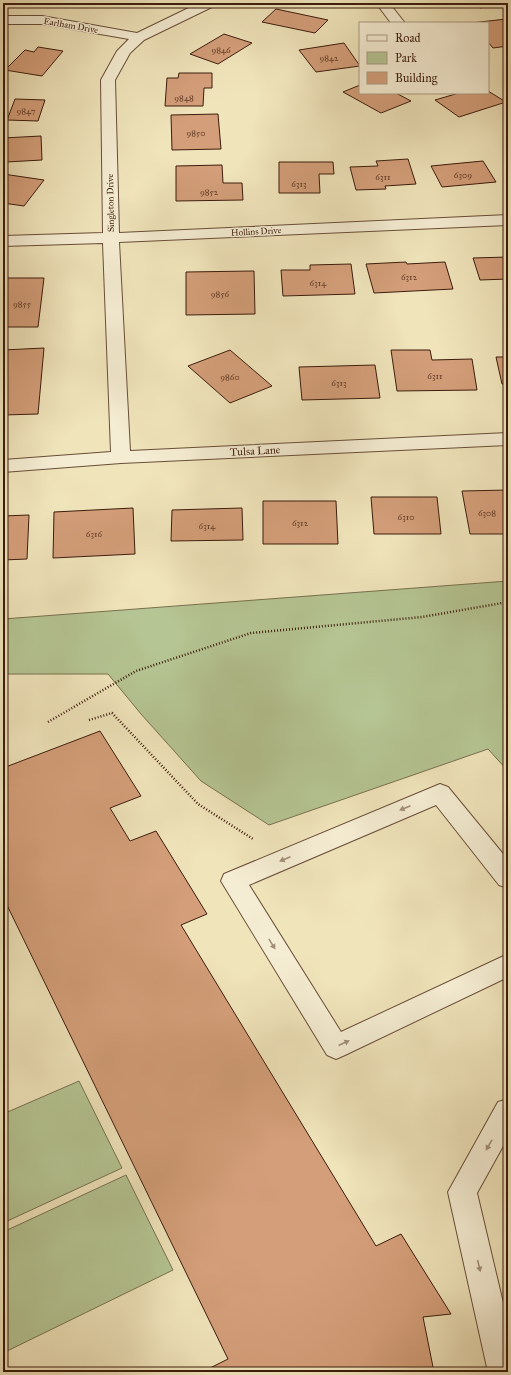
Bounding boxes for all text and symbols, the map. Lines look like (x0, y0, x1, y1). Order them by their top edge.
street label: Earlham Drive (43, 15, 99, 35)
legend (359, 22, 489, 94)
text: Road (395, 31, 421, 45)
house number: 9846 (211, 44, 231, 55)
text: Park (395, 51, 417, 65)
house number: 9842 (319, 52, 339, 63)
text: Building (395, 71, 438, 86)
house number: 9848 (174, 92, 194, 103)
house number: 9847 (16, 105, 36, 116)
house number: 9850 (186, 127, 206, 138)
house number: 6309 (454, 169, 472, 180)
house number: 6311 (375, 171, 391, 182)
street label: Singleton Drive (104, 174, 117, 232)
house number: 6313 (291, 178, 307, 189)
house number: 9852 (200, 186, 219, 197)
street label: Hollins Drive (231, 224, 282, 238)
house number: 6312 (401, 271, 418, 282)
house number: 6314 (310, 277, 327, 288)
house number: 9856 (211, 288, 230, 299)
house number: 9855 (13, 298, 32, 309)
house number: 6311 (427, 370, 443, 381)
house number: 9860 (220, 371, 240, 382)
house number: 6313 (331, 377, 347, 388)
street label: Tulsa Lane (229, 443, 281, 459)
house number: 6308 (478, 507, 496, 518)
house number: 6310 (398, 511, 414, 522)
house number: 6312 (292, 517, 309, 528)
house number: 6314 (199, 520, 216, 531)
house number: 6316 (86, 528, 103, 539)
one-way arrow (399, 805, 410, 811)
one-way arrow (279, 856, 290, 862)
one-way arrow (268, 939, 276, 949)
one-way arrow (338, 1040, 349, 1046)
one-way arrow (485, 1139, 492, 1151)
one-way arrow (476, 1260, 482, 1272)

